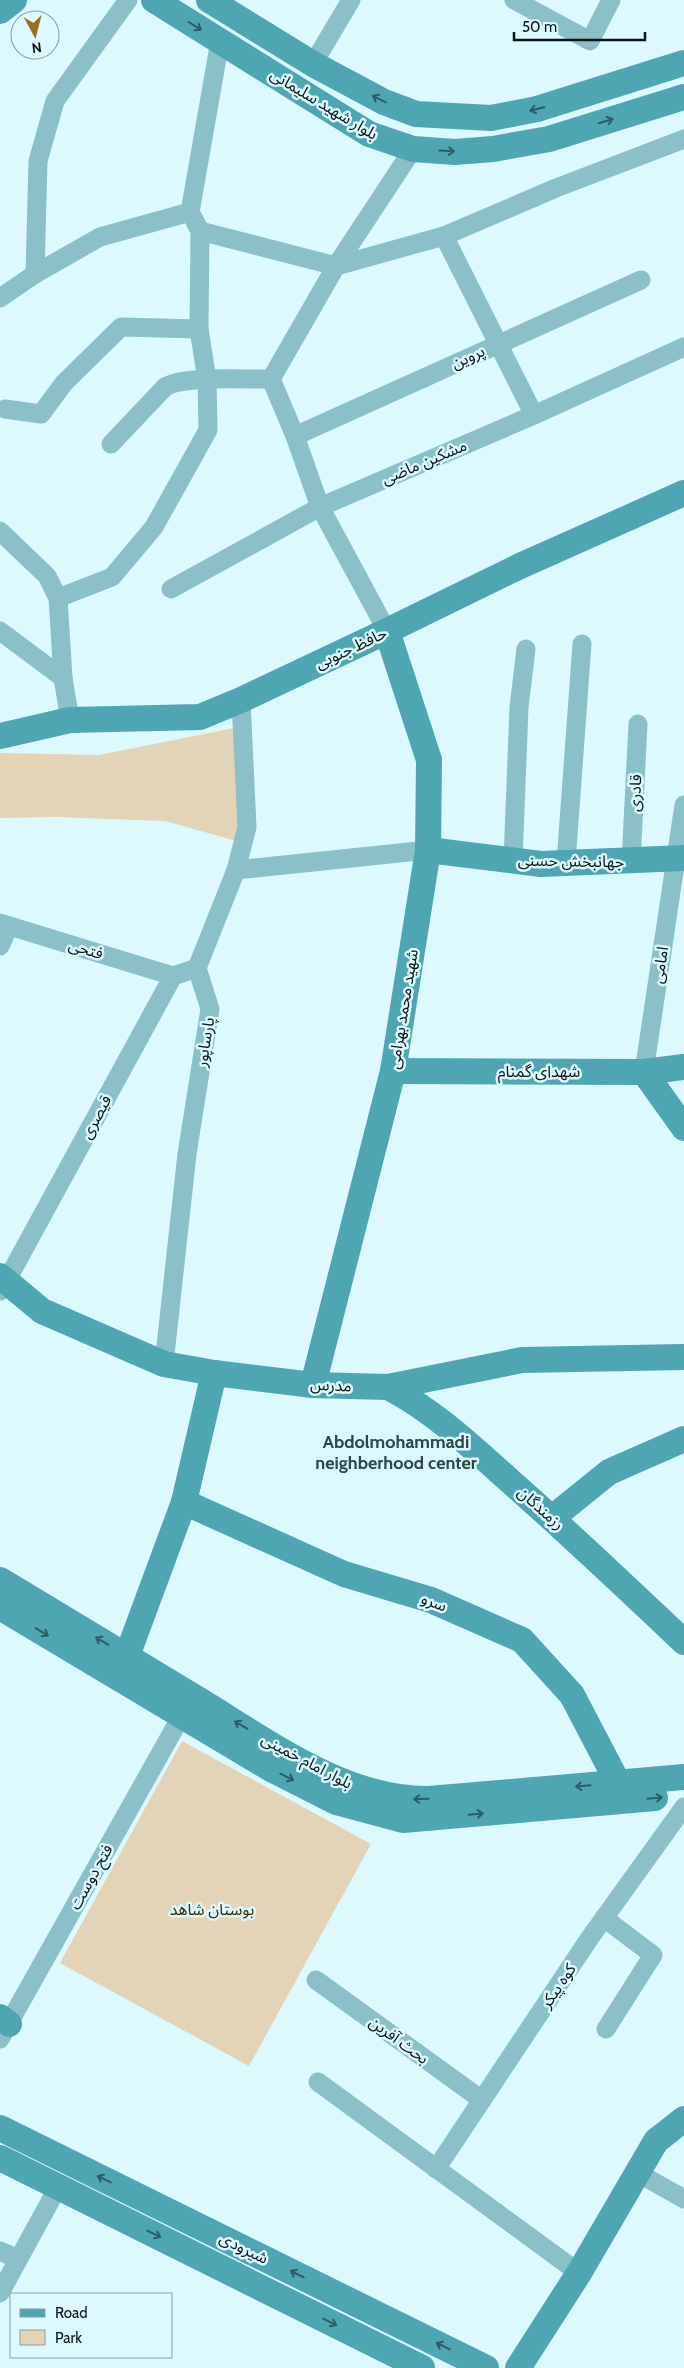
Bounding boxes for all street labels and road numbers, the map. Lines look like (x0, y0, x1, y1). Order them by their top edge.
street label: بلوار شهید سلیمانی (267, 64, 381, 144)
street label: پروین (448, 341, 488, 374)
street label: مشکین ماضی (379, 436, 469, 488)
street label: حافظ جنوبی (312, 623, 390, 673)
street label: قادری (625, 774, 645, 812)
street label: جهانبخش حسنی (518, 851, 624, 871)
street label: فتحی (66, 935, 106, 963)
street label: امامی (648, 945, 672, 985)
street label: شهید محمد بهرامی (384, 948, 422, 1070)
street label: پارساپور (192, 1016, 219, 1069)
street label: شهدای گمنام (498, 1062, 580, 1084)
street label: قیصری (77, 1092, 115, 1142)
street label: مدرس (310, 1374, 352, 1396)
street label: رزمندگان (514, 1482, 568, 1534)
street label: سرو (418, 1588, 450, 1616)
street label: بلوار امام خمینی (257, 1729, 356, 1796)
street label: فتح دوست (65, 1841, 119, 1915)
street label: کوه پیکر (536, 1960, 581, 2013)
street label: بحث آفرین (366, 2012, 432, 2068)
street label: شیرودی (217, 2228, 271, 2268)

